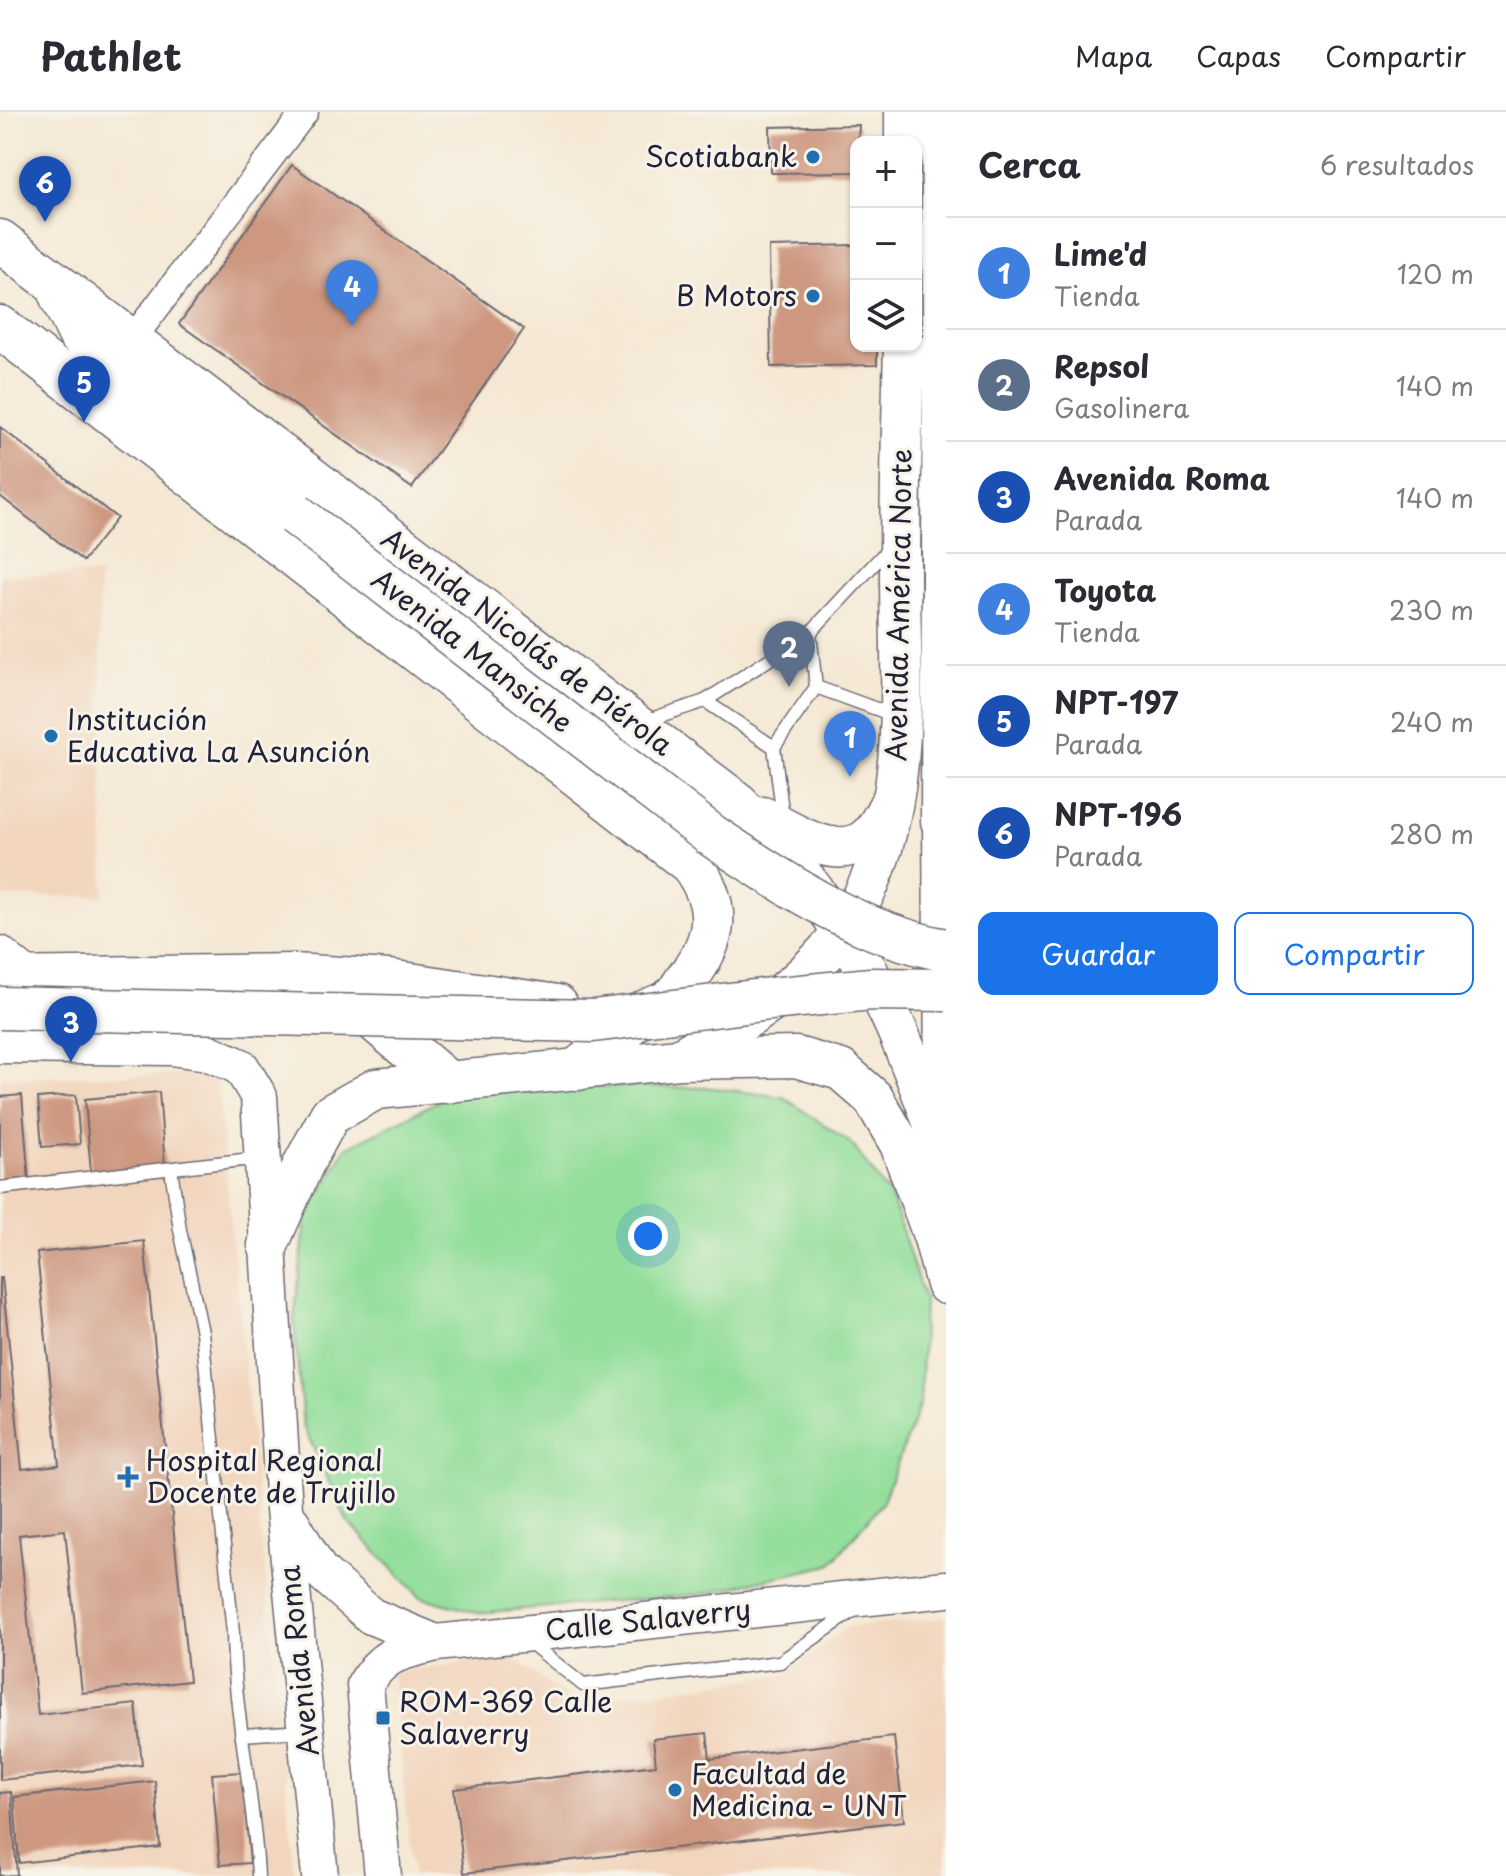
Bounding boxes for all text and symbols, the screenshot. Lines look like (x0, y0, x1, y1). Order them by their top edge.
text: Pathlet (40, 27, 182, 84)
text: Mapa (1075, 34, 1152, 77)
text: Capas (1196, 34, 1281, 77)
text: Compartir (1325, 34, 1466, 77)
place label: Scotiabank (645, 134, 797, 177)
map controls (850, 136, 922, 352)
button: + (850, 136, 922, 208)
text: Cerca (978, 138, 1081, 190)
text: 6 resultados (1320, 145, 1474, 184)
marker: Scotiabank (804, 148, 822, 166)
pin: 6 (19, 156, 71, 222)
button: − (850, 208, 922, 280)
text: Lime'd (1054, 231, 1147, 276)
text: 1 (998, 254, 1010, 293)
text: 120 m (1397, 254, 1474, 293)
pin: 4 (326, 260, 378, 326)
place label: B Motors (676, 273, 797, 316)
text: Tienda (1054, 276, 1140, 315)
button: layers (850, 280, 922, 352)
marker: B Motors (804, 287, 822, 305)
text: Repsol (1054, 343, 1149, 388)
pin: 5 (58, 356, 110, 422)
text: 2 (995, 366, 1013, 405)
text: 140 m (1396, 366, 1474, 405)
text: Gasolinera (1054, 388, 1189, 427)
street label: Avenida América Norte (873, 448, 922, 762)
text: Avenida Roma (1054, 455, 1270, 500)
text: 3 (995, 478, 1013, 517)
text: 140 m (1396, 478, 1474, 517)
text: Parada (1054, 500, 1142, 539)
street label: Avenida Nicolás de Piérola (373, 517, 683, 765)
street label: Avenida Mansiche (363, 557, 583, 742)
text: Toyota (1054, 567, 1156, 612)
text: 4 (995, 590, 1013, 629)
text: 230 m (1389, 590, 1474, 629)
text: Tienda (1054, 612, 1140, 651)
pin: 2 (763, 621, 815, 687)
text: NPT-197 (1054, 679, 1178, 724)
place label: Institución Educativa La Asunción (67, 697, 371, 772)
text: 5 (996, 702, 1012, 741)
text: 240 m (1390, 702, 1474, 741)
pin: 1 (824, 711, 876, 777)
text: Parada (1054, 724, 1142, 763)
marker: Institución Educativa La Asunción (42, 727, 60, 745)
text: NPT-196 (1054, 791, 1182, 836)
text: 6 (995, 814, 1013, 853)
text: 280 m (1389, 814, 1474, 853)
text: Parada (1054, 836, 1142, 875)
button: Guardar (978, 912, 1218, 995)
button: Compartir (1234, 912, 1474, 995)
pin: 3 (45, 996, 97, 1062)
your location (628, 1216, 668, 1256)
place label: Hospital Regional Docente de Trujillo (146, 1438, 396, 1513)
marker: Hospital Regional Docente de Trujillo (117, 1466, 139, 1488)
street label: Avenida Roma (266, 1564, 329, 1759)
street label: Calle Salaverry (543, 1586, 753, 1651)
place label: ROM-369 Calle Salaverry (399, 1679, 612, 1754)
marker: ROM-369 Calle Salaverry (374, 1709, 392, 1727)
place label: Facultad de Medicina - UNT (691, 1751, 906, 1826)
marker: Facultad de Medicina - UNT (666, 1781, 684, 1799)

